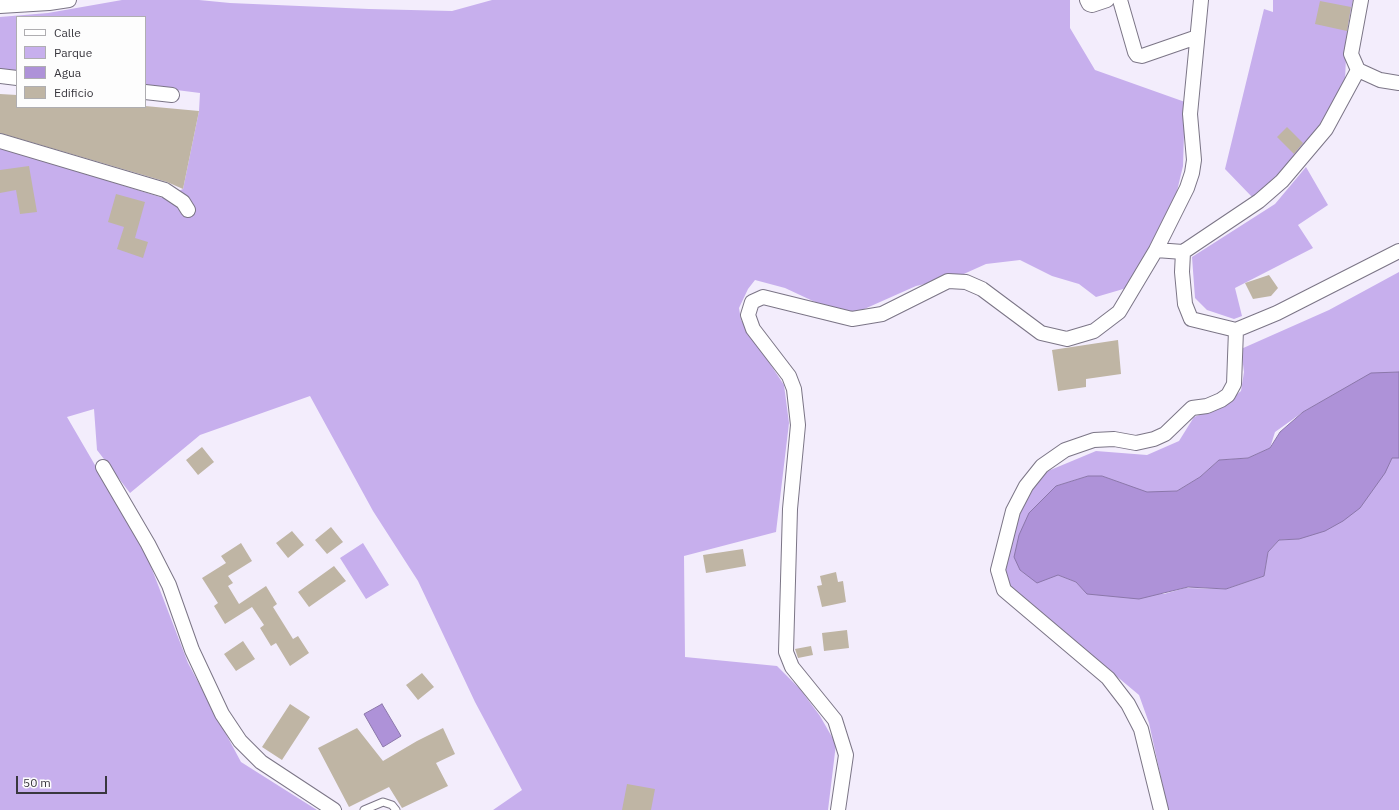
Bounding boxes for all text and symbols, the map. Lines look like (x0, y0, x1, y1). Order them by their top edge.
legend (16, 16, 146, 108)
text: Calle (54, 25, 81, 40)
text: Parque (54, 45, 92, 60)
text: Agua (54, 65, 81, 80)
text: Edificio (54, 85, 93, 100)
scale bar (18, 768, 109, 794)
text: 50 m (23, 775, 51, 790)

